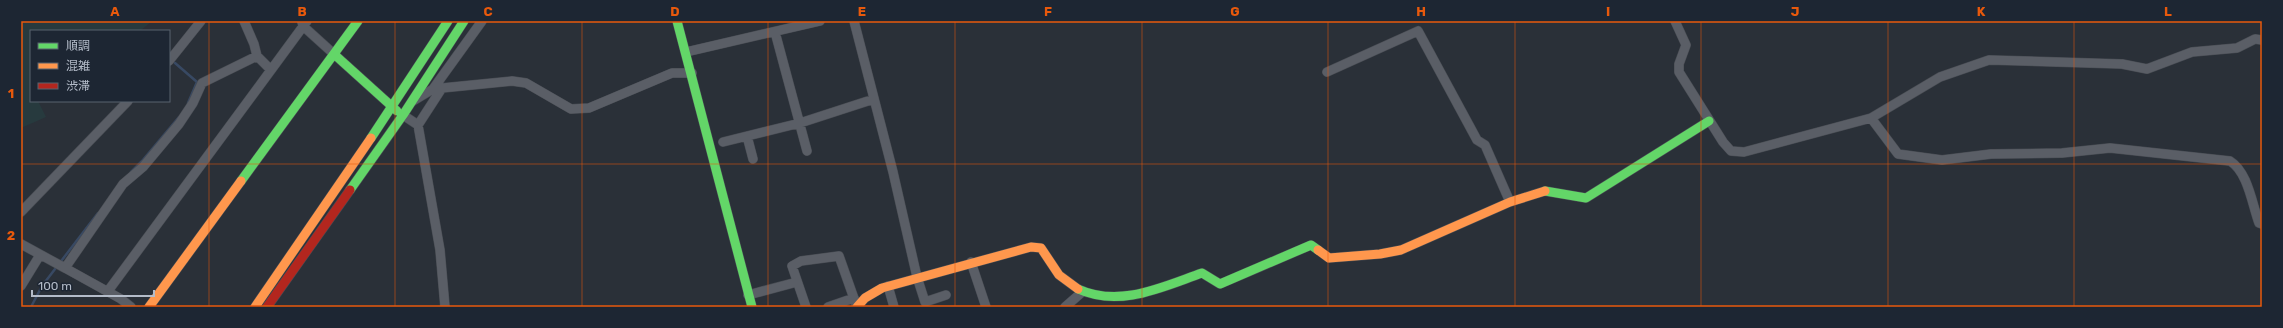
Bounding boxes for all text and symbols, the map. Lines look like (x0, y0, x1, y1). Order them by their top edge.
text: A (110, 4, 120, 19)
text: B (297, 4, 307, 19)
text: C (483, 4, 493, 19)
text: D (670, 4, 680, 19)
text: E (858, 4, 866, 19)
text: F (1044, 4, 1052, 19)
text: G (1230, 4, 1240, 19)
text: H (1416, 4, 1426, 19)
text: I (1606, 4, 1610, 19)
text: J (1791, 4, 1799, 19)
text: K (1977, 4, 1986, 19)
text: L (2164, 4, 2172, 19)
legend (30, 30, 170, 102)
text: 順調 (66, 39, 90, 53)
text: 混雑 (66, 59, 90, 73)
text: 渋滞 (66, 79, 90, 93)
text: 1 (8, 86, 14, 101)
text: 2 (7, 228, 15, 243)
scale bar (32, 272, 154, 298)
text: 100 m (38, 279, 72, 293)

